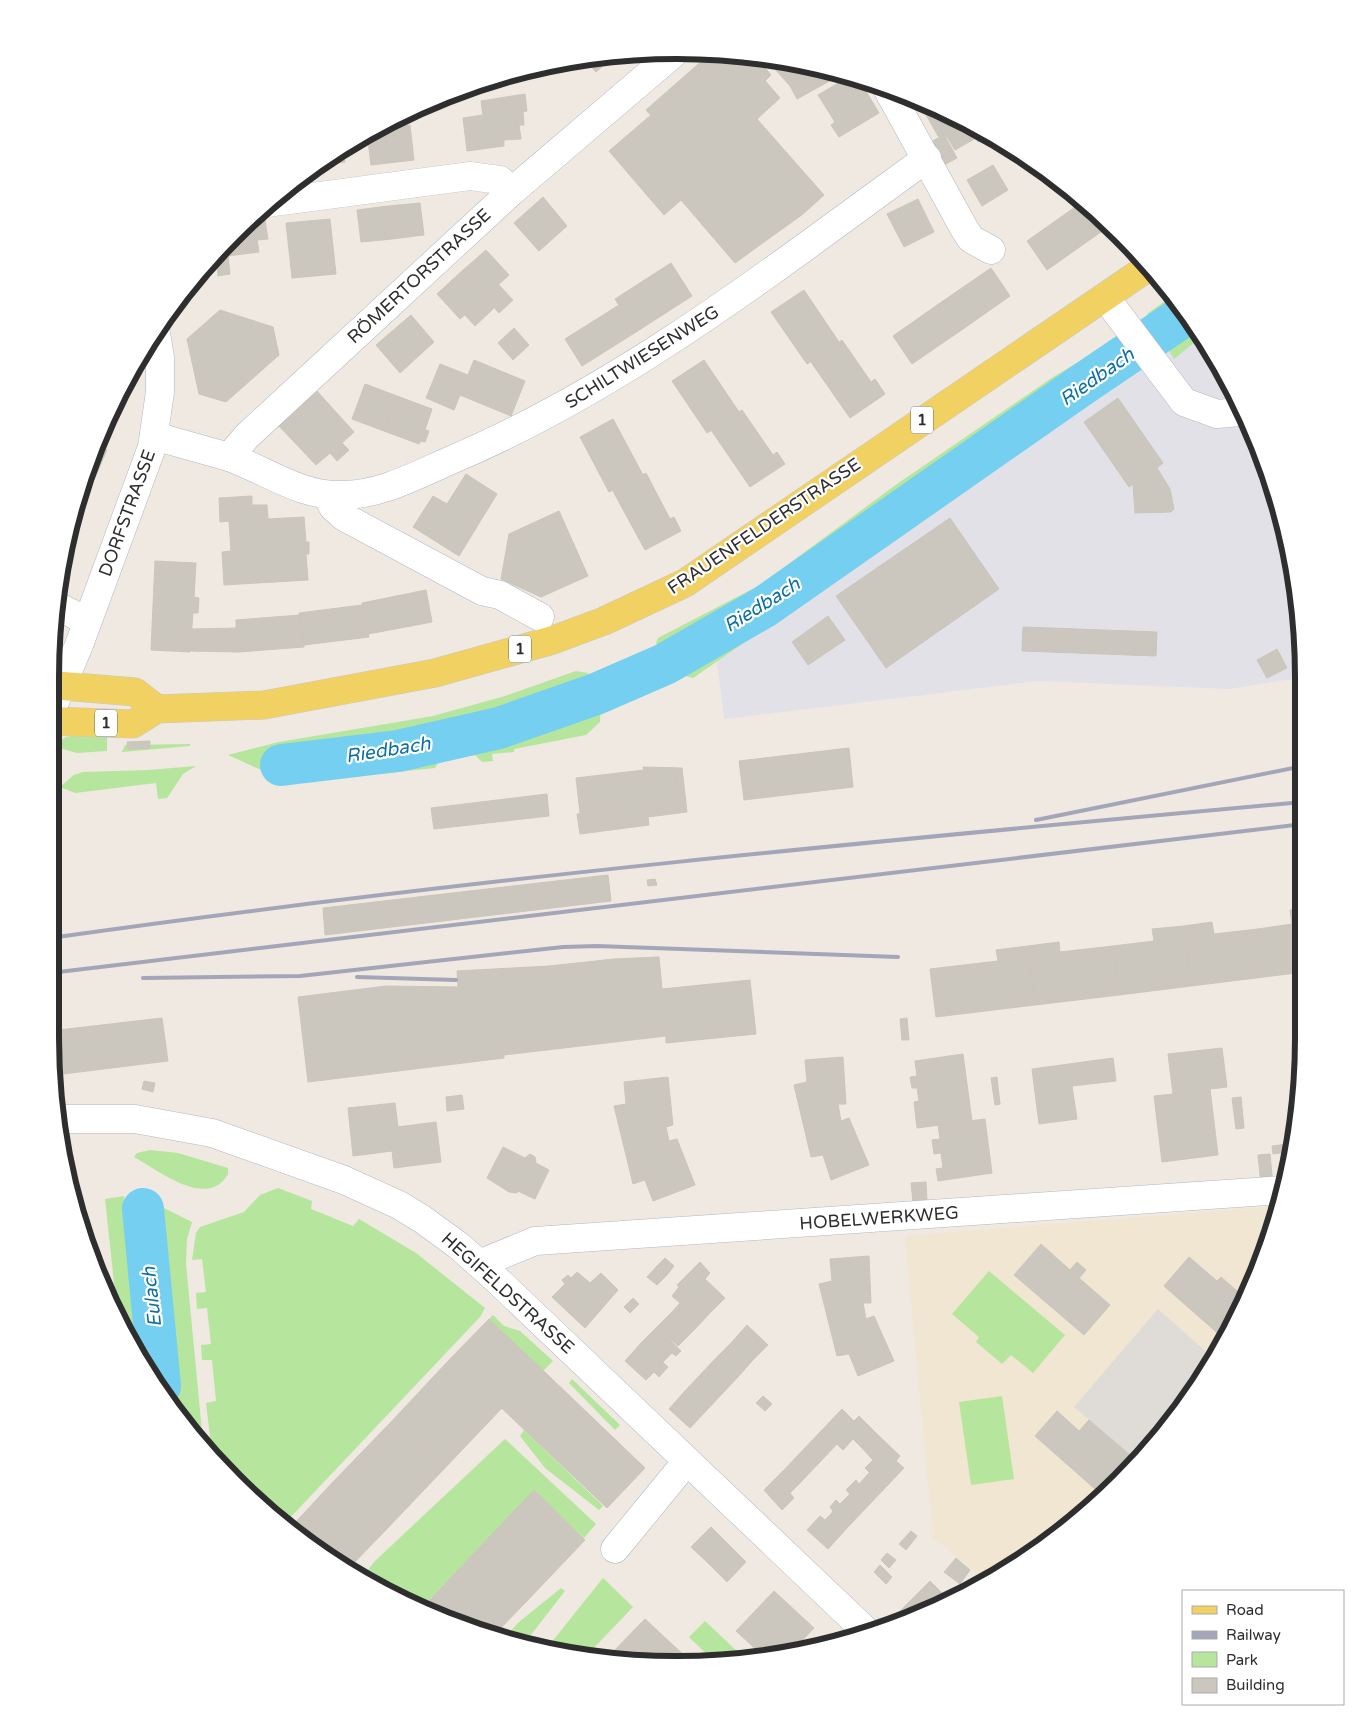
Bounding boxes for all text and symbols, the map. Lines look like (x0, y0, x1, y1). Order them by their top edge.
street label: RÖMERTORSTRASSE (343, 204, 495, 348)
street label: SCHILTWIESENWEG (561, 301, 723, 413)
water label: Riedbach (1056, 343, 1139, 410)
road number: 1 (911, 406, 933, 434)
street label: DORFSTRASSE (94, 447, 160, 579)
street label: FRAUENFELDERSTRASSE (663, 453, 865, 599)
water label: Riedbach (720, 573, 804, 637)
road number: 1 (509, 636, 531, 662)
road number: 1 (95, 710, 117, 736)
water label: Riedbach (344, 732, 432, 768)
street label: HOBELWERKWEG (799, 1201, 959, 1235)
street label: HEGIFELDSTRASSE (437, 1228, 579, 1358)
water label: Eulach (138, 1265, 166, 1328)
legend (1182, 1590, 1344, 1705)
text: Road (1226, 1601, 1264, 1619)
text: Railway (1226, 1626, 1281, 1644)
text: Park (1226, 1651, 1258, 1669)
text: Building (1226, 1676, 1285, 1694)

